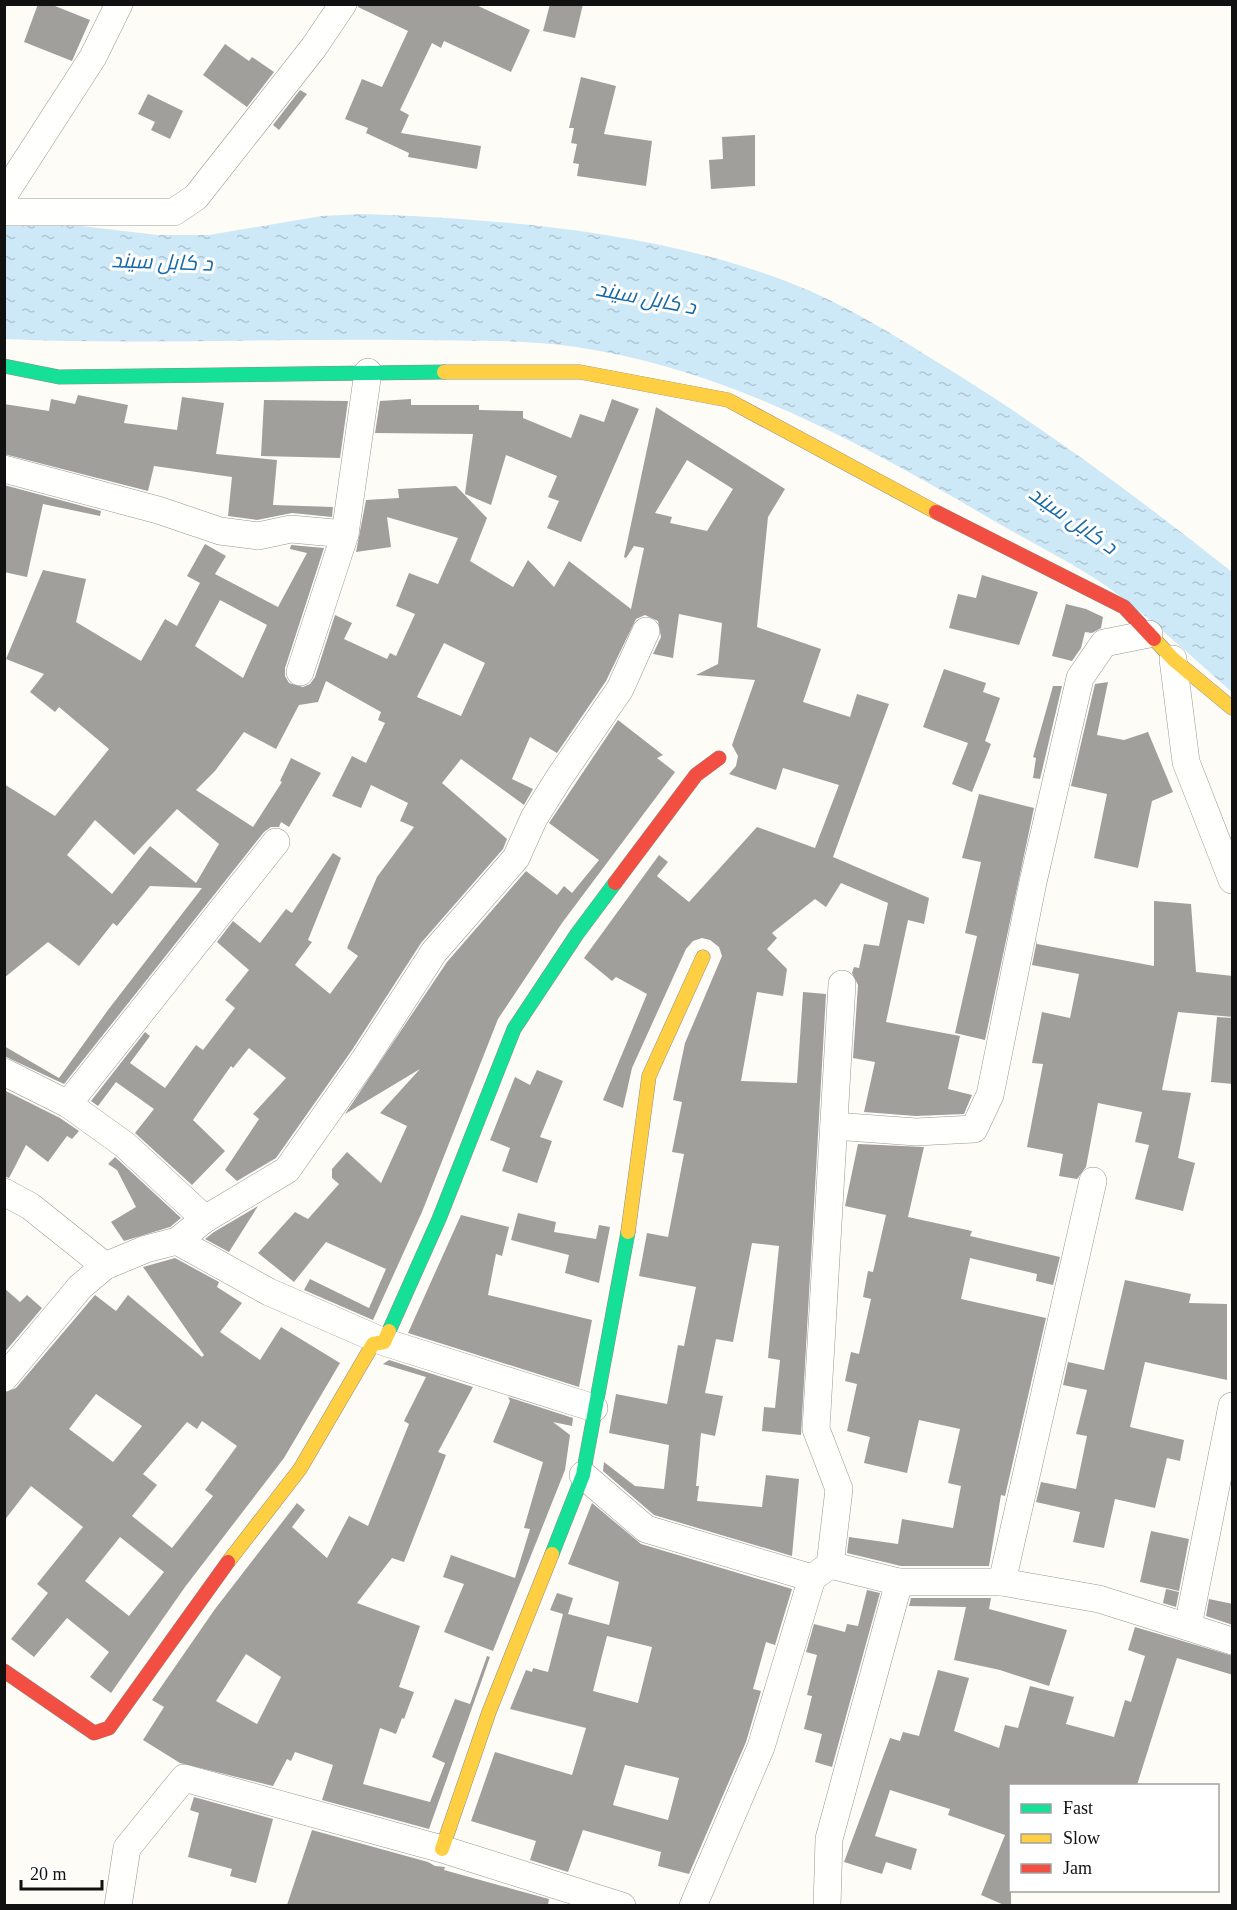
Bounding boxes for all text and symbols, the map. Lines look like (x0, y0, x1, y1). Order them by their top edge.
water label: د کابل سيند (111, 248, 214, 277)
water label: د کابل سيند (594, 277, 699, 321)
water label: د کابل سيند (1024, 481, 1122, 560)
legend (1009, 1784, 1219, 1892)
text: Fast (1063, 1798, 1093, 1818)
text: Slow (1063, 1828, 1100, 1848)
scale bar (21, 1853, 102, 1891)
text: Jam (1063, 1858, 1092, 1878)
text: 20 m (30, 1864, 67, 1884)

